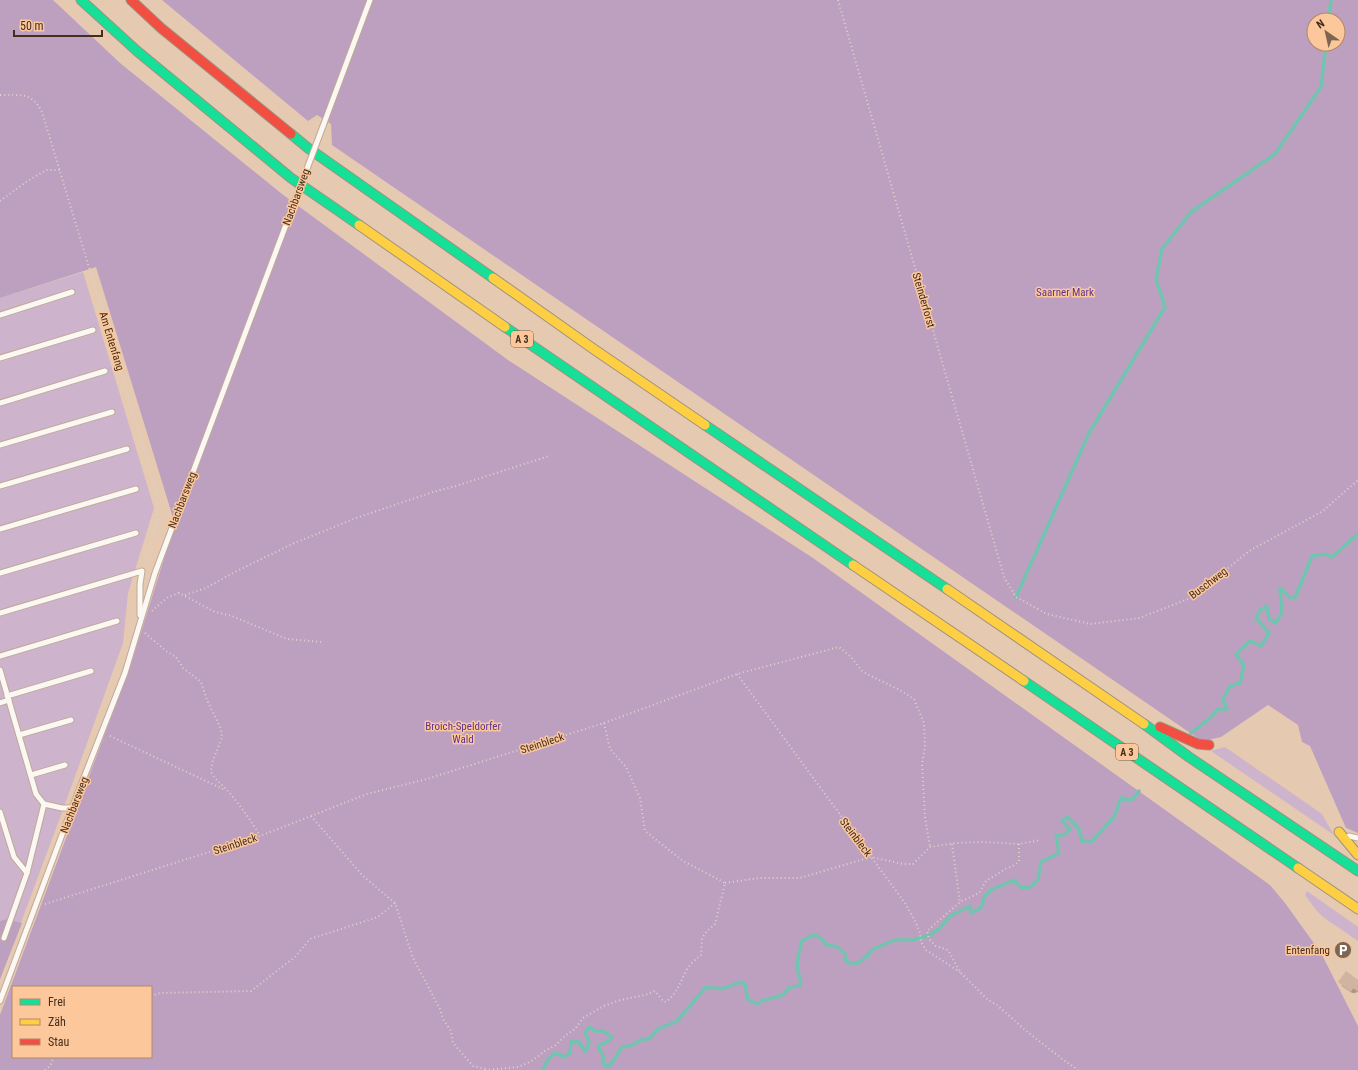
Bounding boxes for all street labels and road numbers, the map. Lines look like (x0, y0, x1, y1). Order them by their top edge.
street label: Nachbarsweg (280, 167, 313, 227)
street label: Steinderforst (909, 271, 938, 329)
street label: Am Entenfang (96, 310, 127, 372)
road number: A 3 (511, 331, 533, 347)
street label: Nachbarsweg (166, 470, 199, 530)
street label: Buschweg (1187, 565, 1230, 602)
street label: Steinbleck (519, 730, 566, 757)
road number: A 3 (1116, 744, 1138, 760)
street label: Nachbarsweg (58, 775, 91, 835)
street label: Steinbleck (837, 815, 874, 859)
street label: Steinbleck (212, 831, 259, 858)

